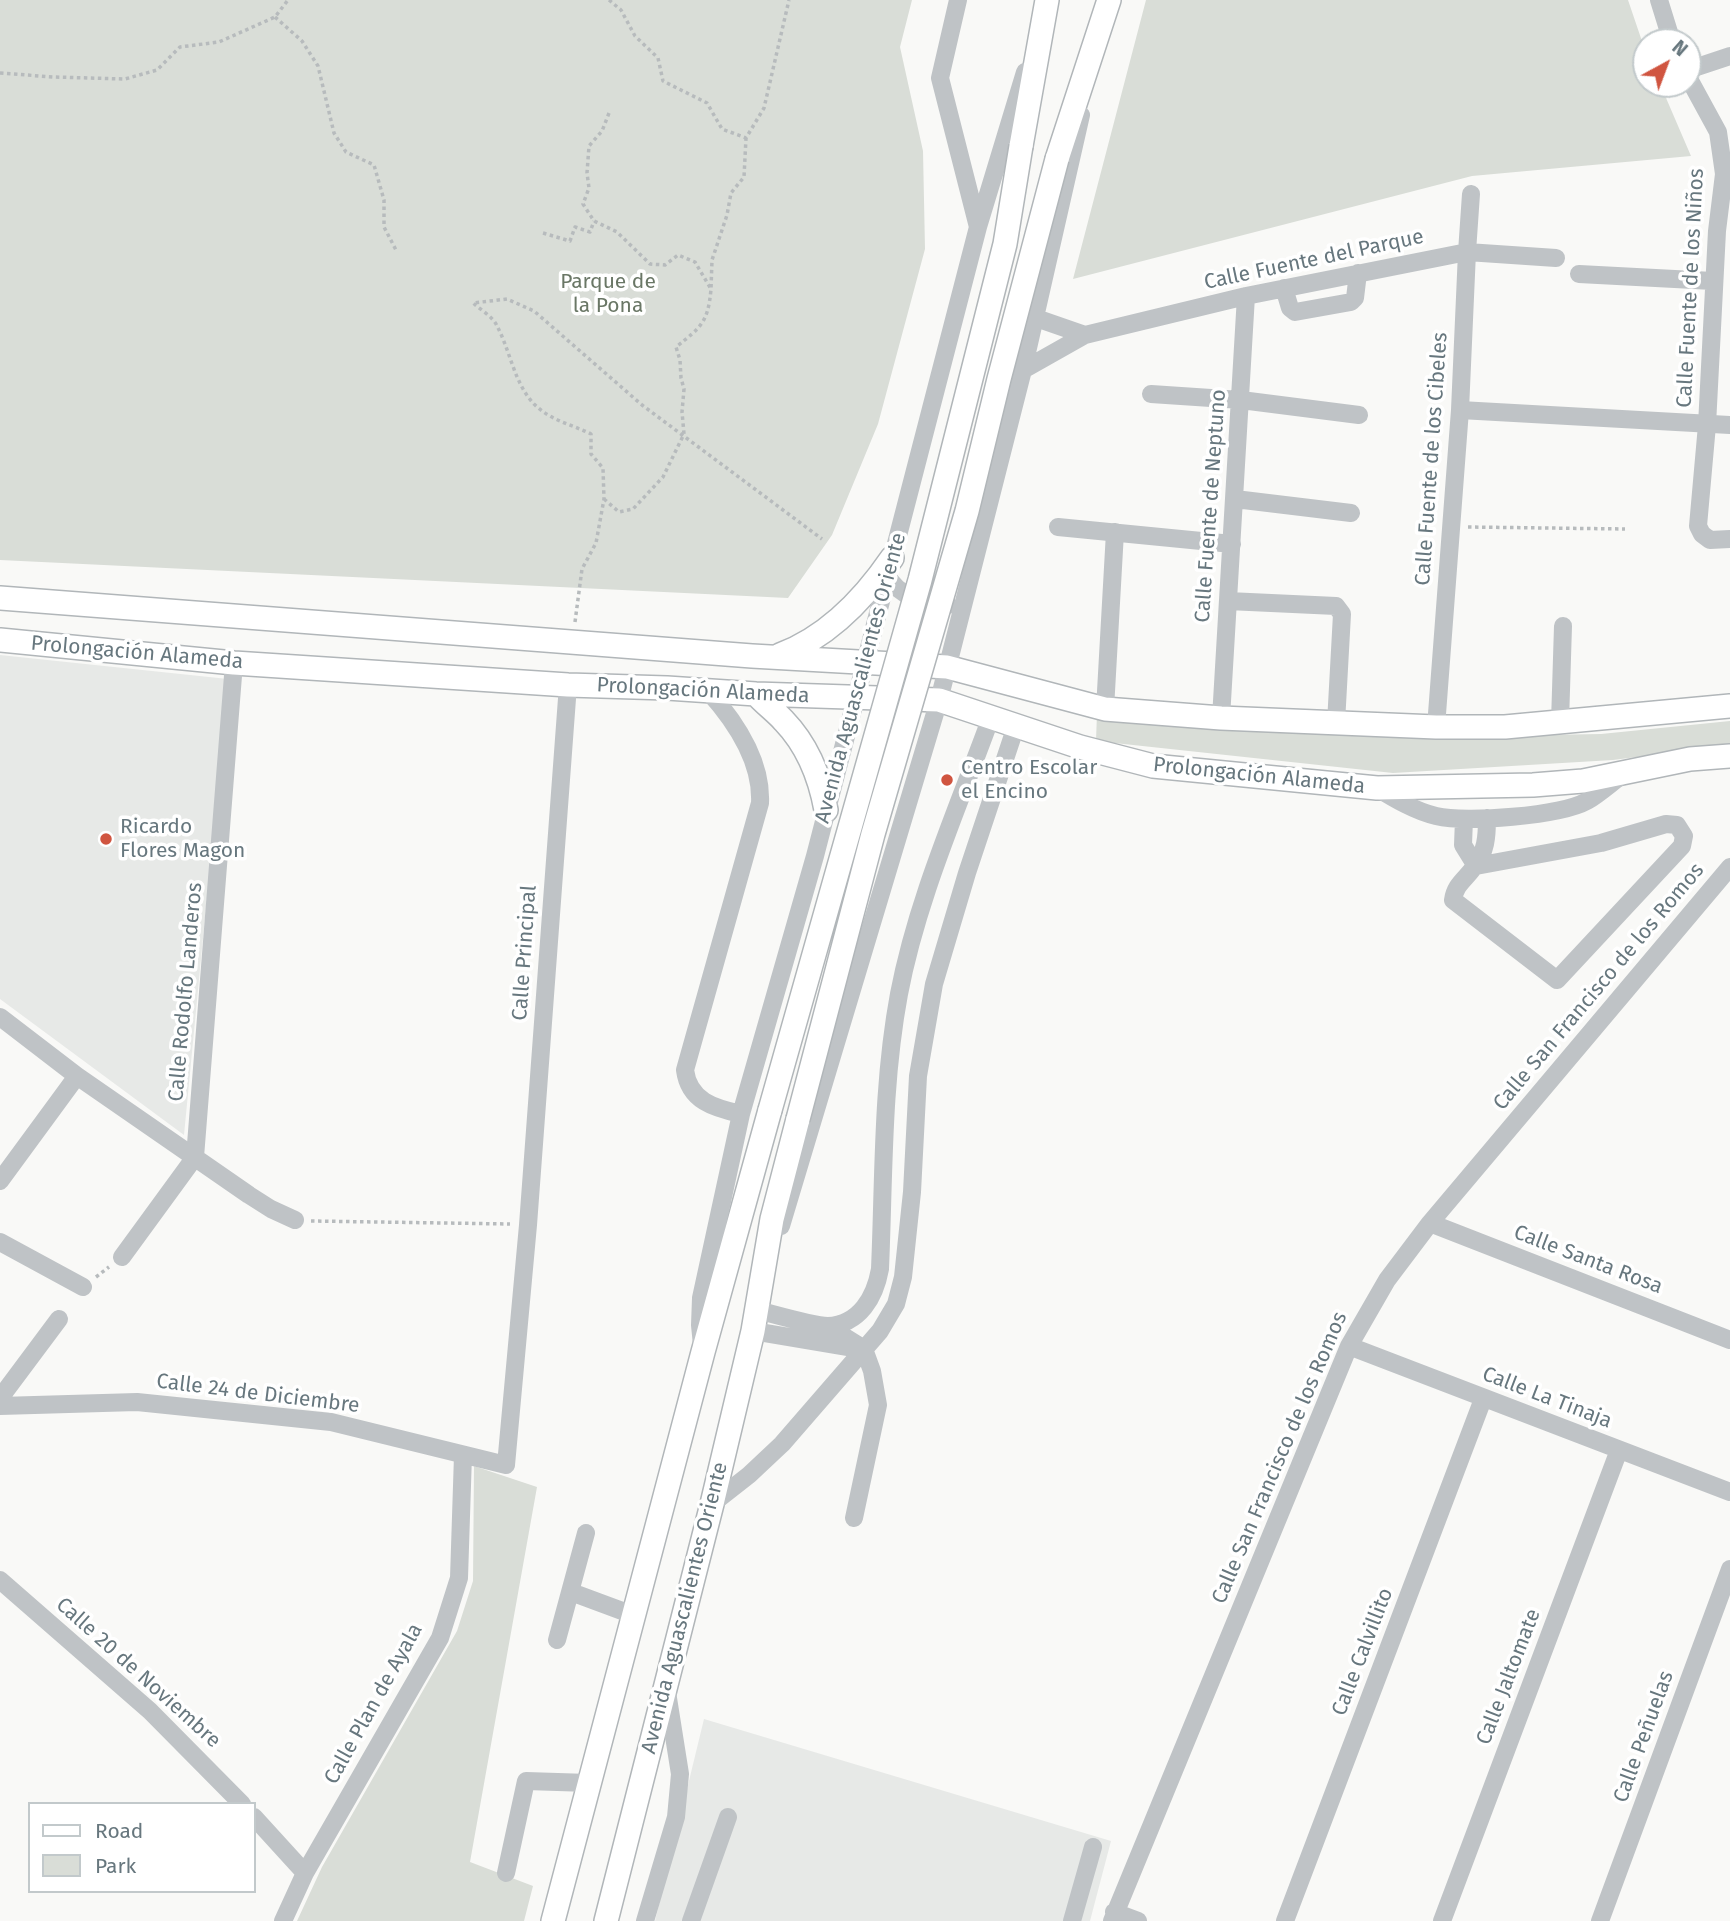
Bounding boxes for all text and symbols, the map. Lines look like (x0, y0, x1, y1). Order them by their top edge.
north arrow (1632, 28, 1702, 98)
text: N (1667, 35, 1692, 61)
street label: Calle Fuente de los Niños (1672, 168, 1710, 408)
street label: Calle Fuente del Parque (1202, 224, 1426, 296)
park label: Parque de la Pona (560, 269, 656, 319)
street label: Calle Fuente de los Cibeles (1411, 331, 1453, 587)
street label: Calle Fuente de Neptuno (1190, 388, 1232, 624)
street label: Avenida Aguascalientes Oriente (810, 530, 912, 826)
street label: Prolongación Alameda (30, 631, 244, 675)
street label: Prolongación Alameda (596, 673, 810, 709)
street label: Prolongación Alameda (1152, 752, 1366, 800)
place label: Centro Escolar el Encino (961, 755, 1097, 805)
marker: Centro Escolar el Encino (939, 772, 955, 788)
place label: Ricardo Flores Magon (120, 814, 245, 864)
marker: Ricardo Flores Magon (98, 831, 114, 847)
street label: Calle San Francisco de los Romos (1488, 858, 1710, 1116)
street label: Calle Rodolfo Landeros (164, 881, 208, 1103)
street label: Calle Principal (508, 884, 542, 1022)
street label: Calle Santa Rosa (1510, 1220, 1666, 1300)
street label: Calle San Francisco de los Romos (1207, 1308, 1353, 1608)
street label: Calle La Tinaja (1479, 1362, 1615, 1434)
street label: Calle 24 de Diciembre (155, 1369, 361, 1419)
street label: Avenida Aguascalientes Oriente (637, 1460, 733, 1756)
street label: Calle Calvillito (1327, 1585, 1399, 1719)
street label: Calle 20 de Noviembre (50, 1592, 226, 1754)
street label: Calle Jaltomate (1472, 1606, 1546, 1748)
street label: Calle Plan de Ayala (319, 1619, 429, 1789)
street label: Calle Peñuelas (1609, 1668, 1679, 1806)
legend (28, 1802, 256, 1893)
text: Road (95, 1818, 143, 1844)
text: Park (95, 1853, 136, 1879)

